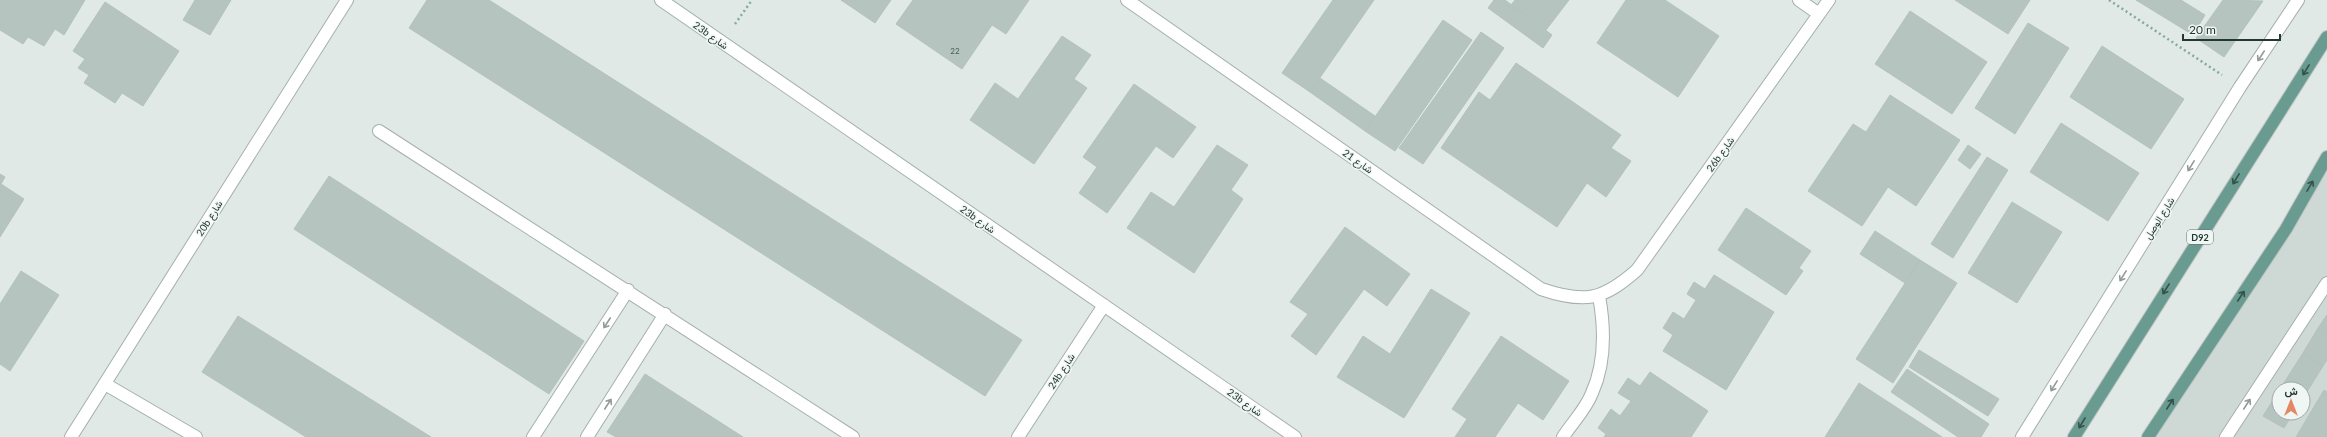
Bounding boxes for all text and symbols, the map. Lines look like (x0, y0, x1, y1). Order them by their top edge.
scale bar (2183, 16, 2280, 42)
street label: 23b شارع (691, 19, 731, 52)
text: 20 m (2189, 22, 2216, 37)
house number: 22 (950, 46, 960, 56)
one-way arrow (2257, 50, 2265, 61)
one-way arrow (2302, 64, 2310, 75)
street label: 26b شارع (1704, 134, 1737, 174)
street label: شارع 21 (1340, 146, 1376, 177)
one-way arrow (2187, 160, 2195, 172)
one-way arrow (2232, 173, 2240, 184)
one-way arrow (2307, 180, 2315, 192)
street label: شارع الوصل (2141, 195, 2178, 242)
street label: 20b شارع (193, 198, 226, 239)
street label: 23b شارع (958, 203, 998, 236)
road number: D92 (2187, 230, 2213, 244)
one-way arrow (2118, 270, 2126, 282)
one-way arrow (2162, 283, 2170, 295)
one-way arrow (2237, 291, 2245, 302)
one-way arrow (603, 317, 611, 328)
street label: 24b شارع (1045, 351, 1078, 392)
one-way arrow (2049, 380, 2057, 392)
north arrow (2271, 381, 2311, 421)
text: ش (2284, 384, 2298, 398)
street label: 23b شارع (1225, 386, 1265, 419)
one-way arrow (604, 398, 612, 410)
one-way arrow (2166, 399, 2174, 410)
one-way arrow (2243, 399, 2251, 410)
one-way arrow (2078, 417, 2086, 429)

